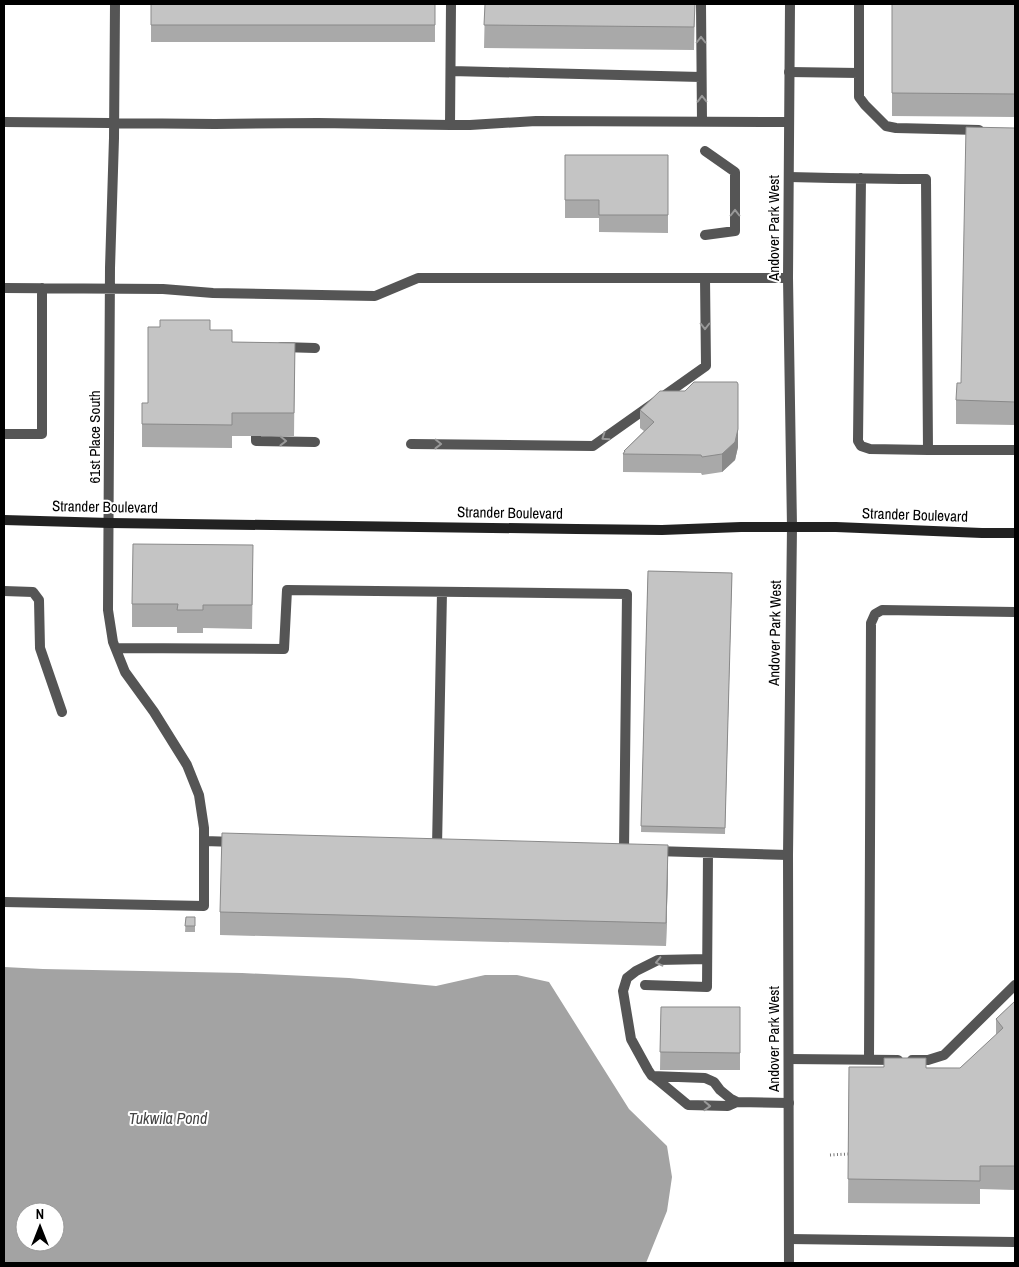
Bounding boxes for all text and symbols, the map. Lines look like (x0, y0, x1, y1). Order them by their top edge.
one-way arrow (696, 36, 706, 44)
one-way arrow (696, 95, 707, 103)
street label: Andover Park West (763, 175, 784, 282)
one-way arrow (730, 208, 740, 216)
one-way arrow (700, 323, 710, 331)
street label: 61st Place South (84, 390, 105, 484)
one-way arrow (601, 431, 611, 440)
one-way arrow (280, 436, 287, 446)
one-way arrow (435, 439, 443, 449)
street label: Strander Boulevard (52, 495, 158, 518)
street label: Strander Boulevard (457, 501, 563, 524)
street label: Strander Boulevard (862, 502, 968, 527)
street label: Andover Park West (763, 579, 786, 687)
one-way arrow (654, 956, 663, 967)
street label: Andover Park West (763, 986, 784, 1093)
one-way arrow (704, 1101, 711, 1111)
water label: Tukwila Pond (129, 1107, 208, 1129)
north arrow (15, 1202, 65, 1252)
text: N (36, 1205, 44, 1223)

